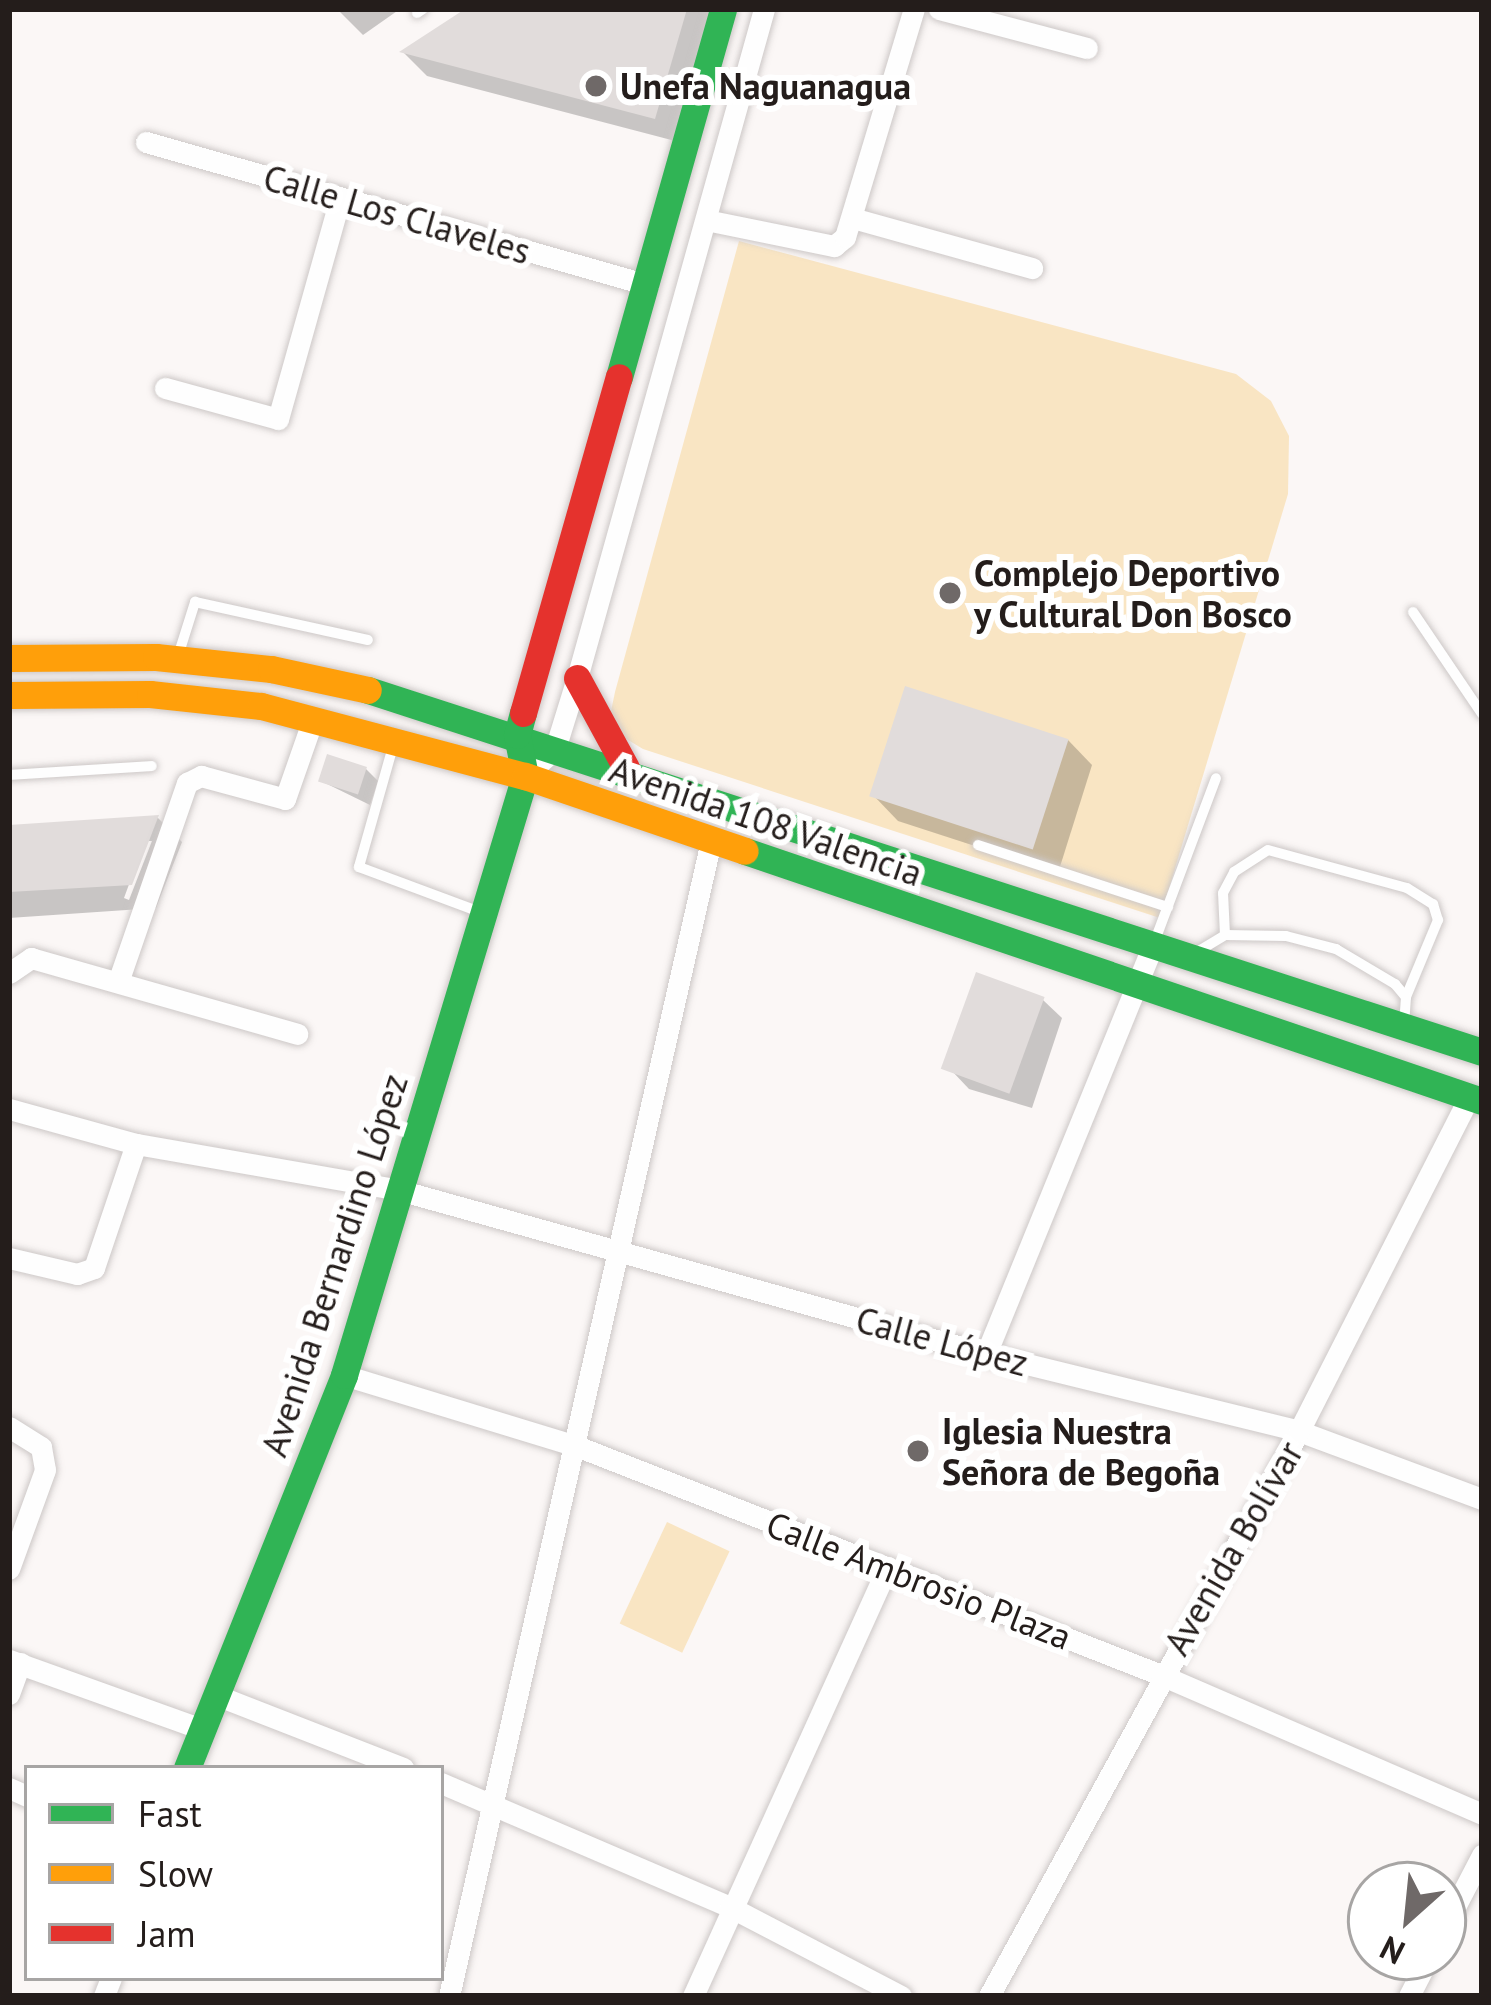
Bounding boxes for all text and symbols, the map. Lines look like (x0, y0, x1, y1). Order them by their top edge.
place label: Unefa Naguanagua (620, 64, 911, 108)
marker: Unefa Naguanagua (583, 73, 609, 99)
street label: Calle Los Claveles (259, 155, 535, 273)
place label: Complejo Deportivo y Cultural Don Bosco (974, 550, 1294, 635)
marker: Complejo Deportivo y Cultural Don Bosco (937, 580, 963, 606)
street label: Avenida 108 Valencia (604, 747, 928, 895)
street label: Avenida Bernardino López (252, 1068, 416, 1462)
street label: Calle López (851, 1297, 1033, 1385)
place label: Iglesia Nuestra Señora de Begoña (942, 1408, 1220, 1493)
street label: Avenida Bolívar (1155, 1434, 1311, 1662)
marker: Iglesia Nuestra Señora de Begoña (905, 1438, 931, 1464)
street label: Calle Ambrosio Plaza (760, 1502, 1078, 1658)
legend (24, 1765, 444, 1981)
text: Fast (138, 1790, 202, 1837)
text: Slow (138, 1850, 213, 1897)
north arrow (1347, 1861, 1467, 1981)
text: Jam (138, 1910, 196, 1957)
text: N (1372, 1927, 1411, 1975)

